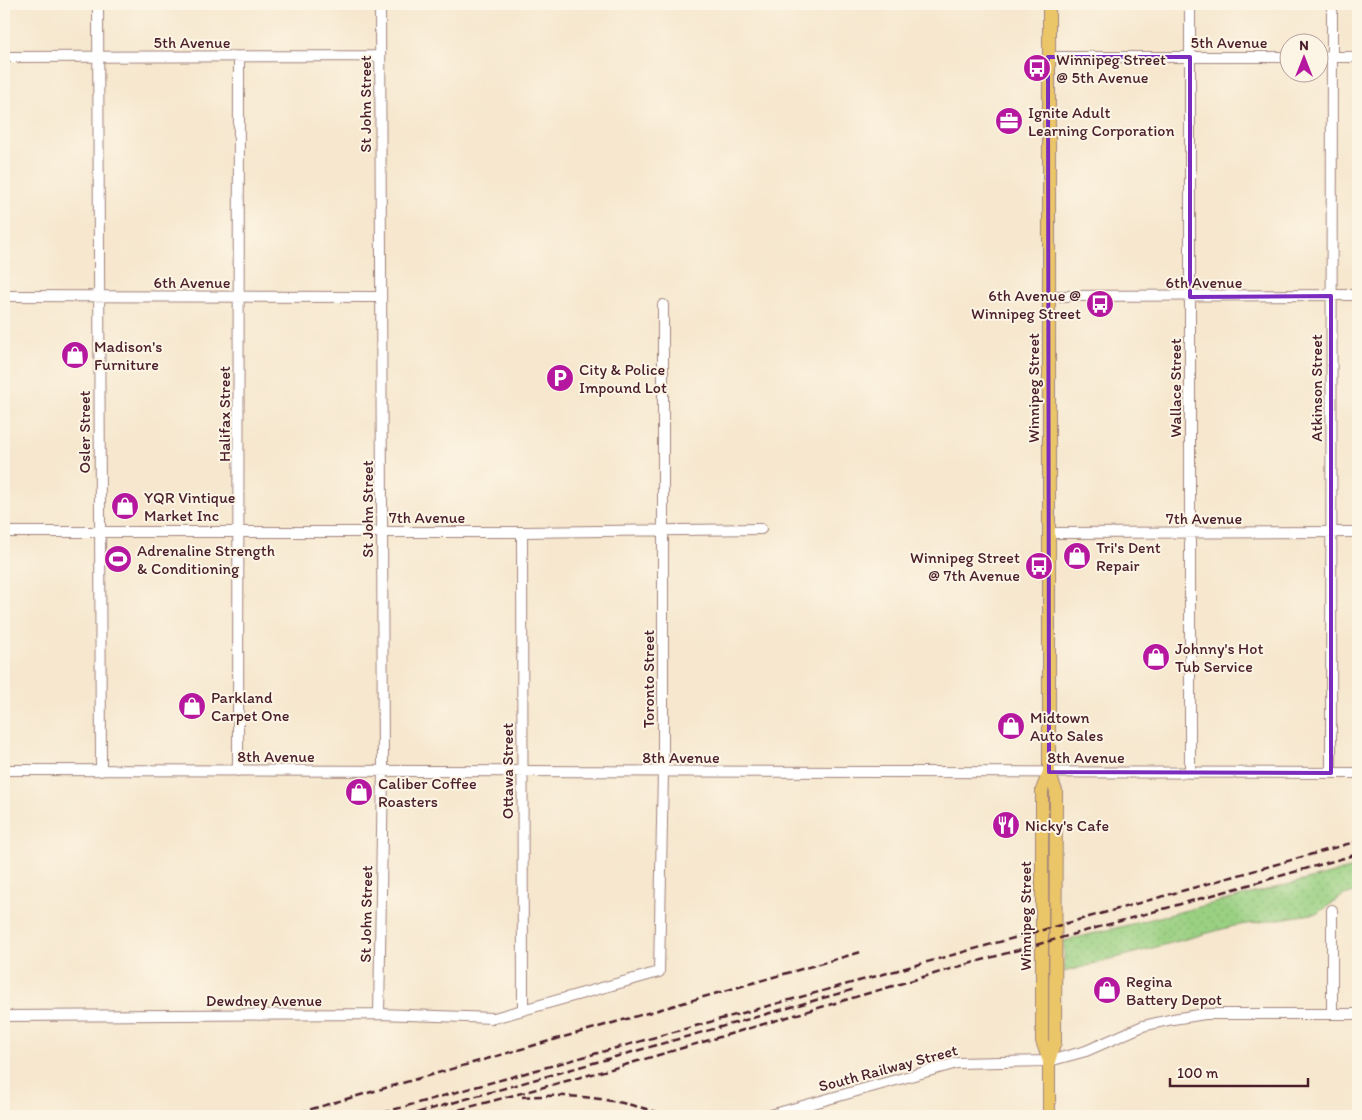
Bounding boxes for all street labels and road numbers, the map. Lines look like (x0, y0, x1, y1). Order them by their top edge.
street label: 5th Avenue (154, 33, 231, 52)
street label: 5th Avenue (1191, 33, 1268, 52)
street label: St John Street (356, 55, 375, 153)
street label: 6th Avenue (153, 273, 231, 292)
street label: 6th Avenue (1165, 273, 1243, 292)
street label: Winnipeg Street (1024, 333, 1043, 443)
street label: Atkinson Street (1307, 334, 1326, 442)
street label: Wallace Street (1166, 338, 1185, 438)
street label: Halifax Street (215, 366, 234, 462)
street label: Osler Street (75, 390, 94, 474)
street label: St John Street (358, 460, 377, 558)
street label: 7th Avenue (389, 508, 466, 527)
street label: 7th Avenue (1166, 509, 1243, 528)
street label: Toronto Street (639, 630, 658, 728)
street label: Ottawa Street (498, 723, 517, 819)
street label: 8th Avenue (237, 747, 315, 766)
street label: 8th Avenue (642, 748, 720, 767)
street label: 8th Avenue (1047, 748, 1125, 767)
street label: Winnipeg Street (1016, 861, 1035, 971)
street label: St John Street (356, 865, 376, 963)
street label: Dewdney Avenue (206, 991, 322, 1010)
street label: South Railway Street (816, 1040, 960, 1096)

